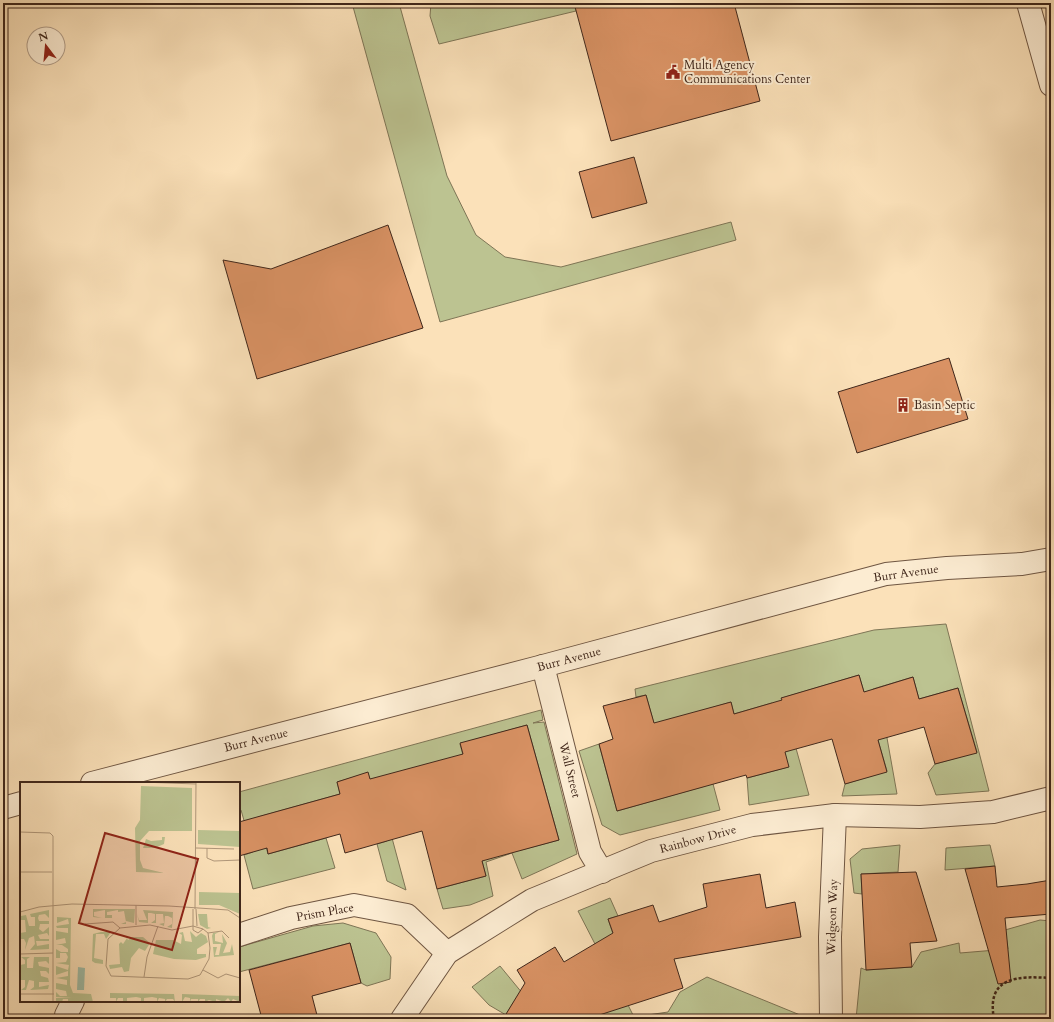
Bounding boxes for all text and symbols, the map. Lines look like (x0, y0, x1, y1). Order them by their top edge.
north arrow (26, 26, 66, 66)
text: N (37, 28, 50, 45)
place label: Multi Agency Communications Center (684, 57, 811, 87)
public building icon: Multi Agency Communications Center (665, 64, 681, 80)
building icon: Basin Septic (895, 397, 911, 413)
place label: Basin Septic (914, 397, 976, 413)
street label: Burr Avenue (872, 561, 940, 585)
street label: Burr Avenue (535, 643, 603, 675)
street label: Burr Avenue (222, 724, 290, 756)
street label: Wall Street (555, 740, 585, 800)
inset map (20, 782, 240, 1002)
street label: Rainbow Drive (658, 821, 738, 857)
street label: Widgeon Way (823, 878, 841, 957)
street label: Prism Place (295, 899, 355, 925)

